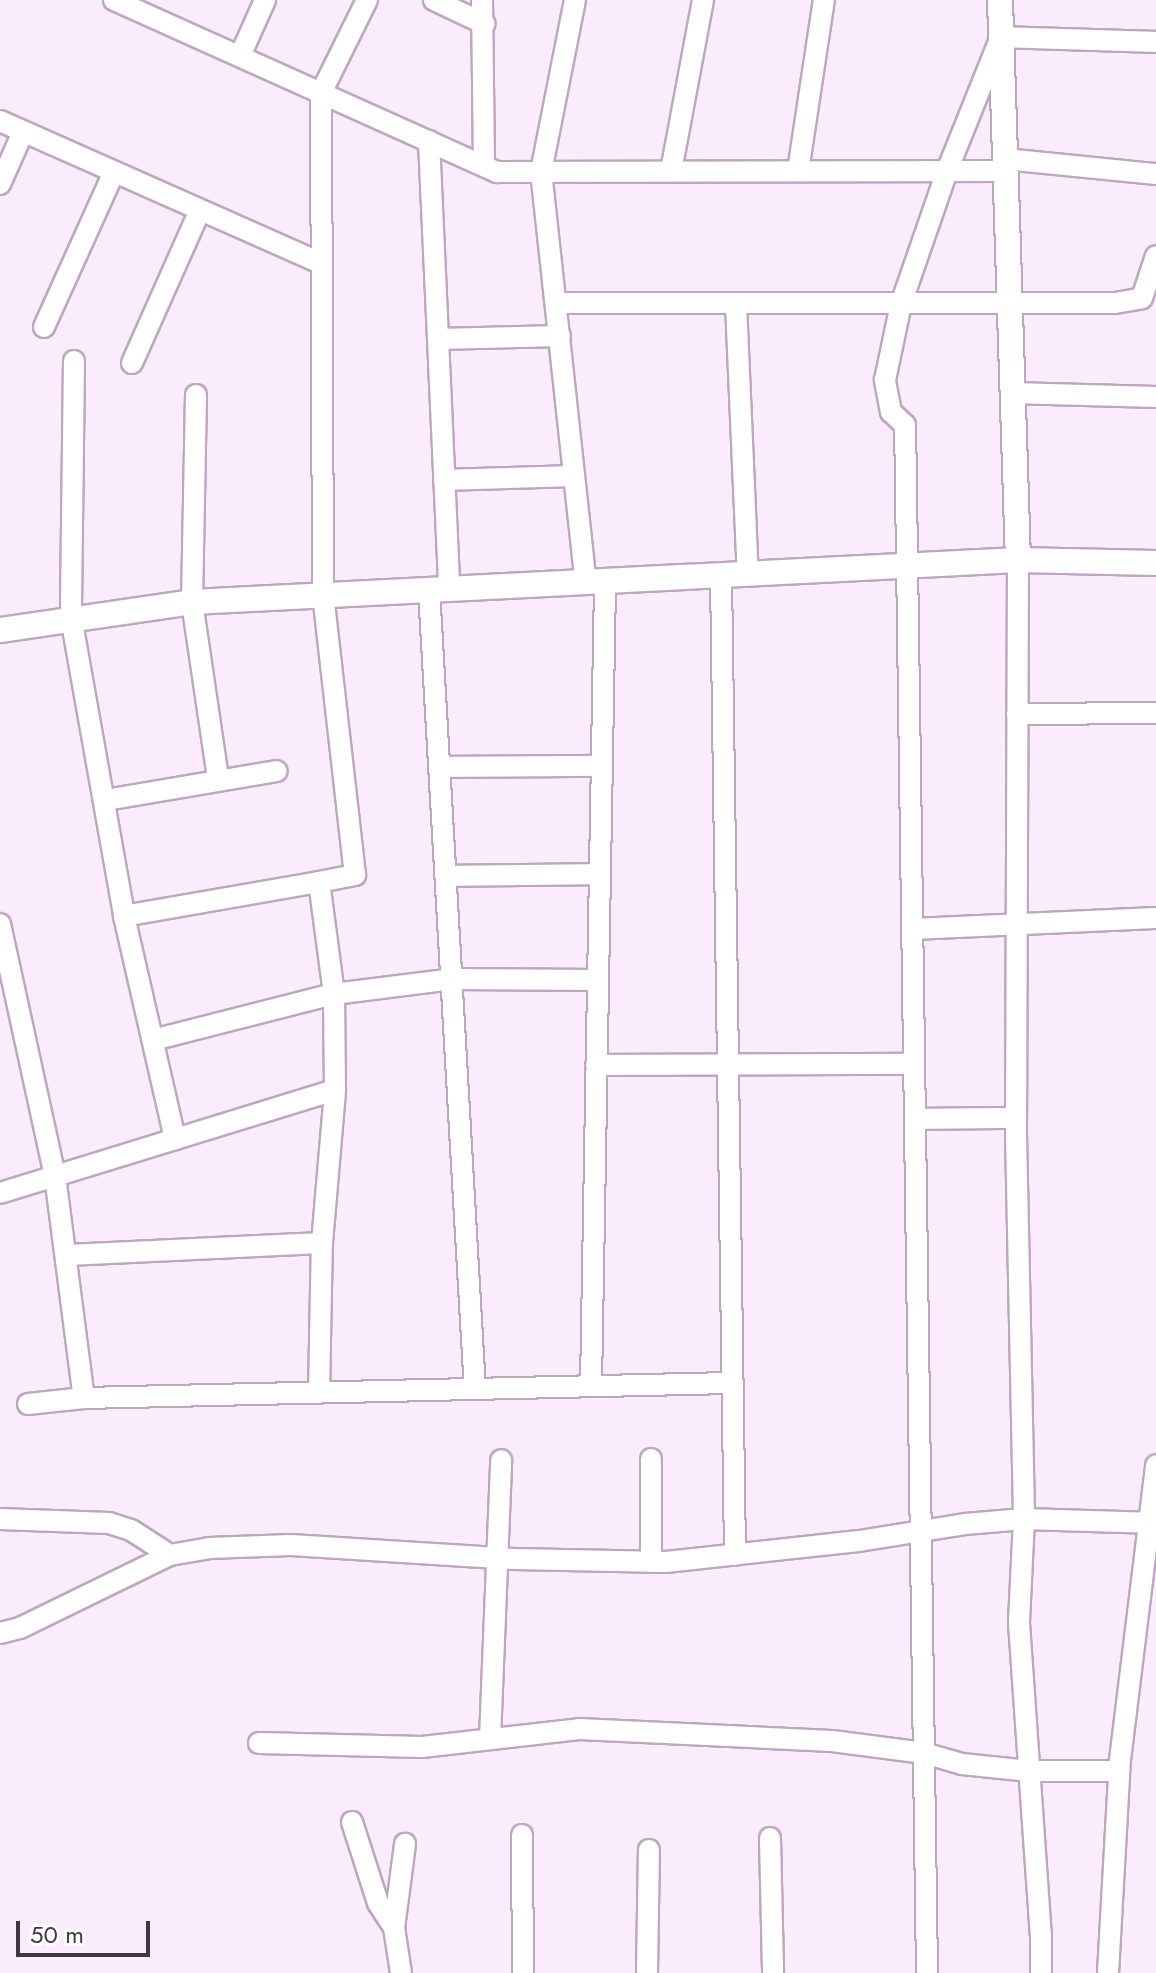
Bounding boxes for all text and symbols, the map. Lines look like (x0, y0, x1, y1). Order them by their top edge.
scale bar (20, 1905, 154, 1955)
text: 50 m (30, 1917, 84, 1952)

